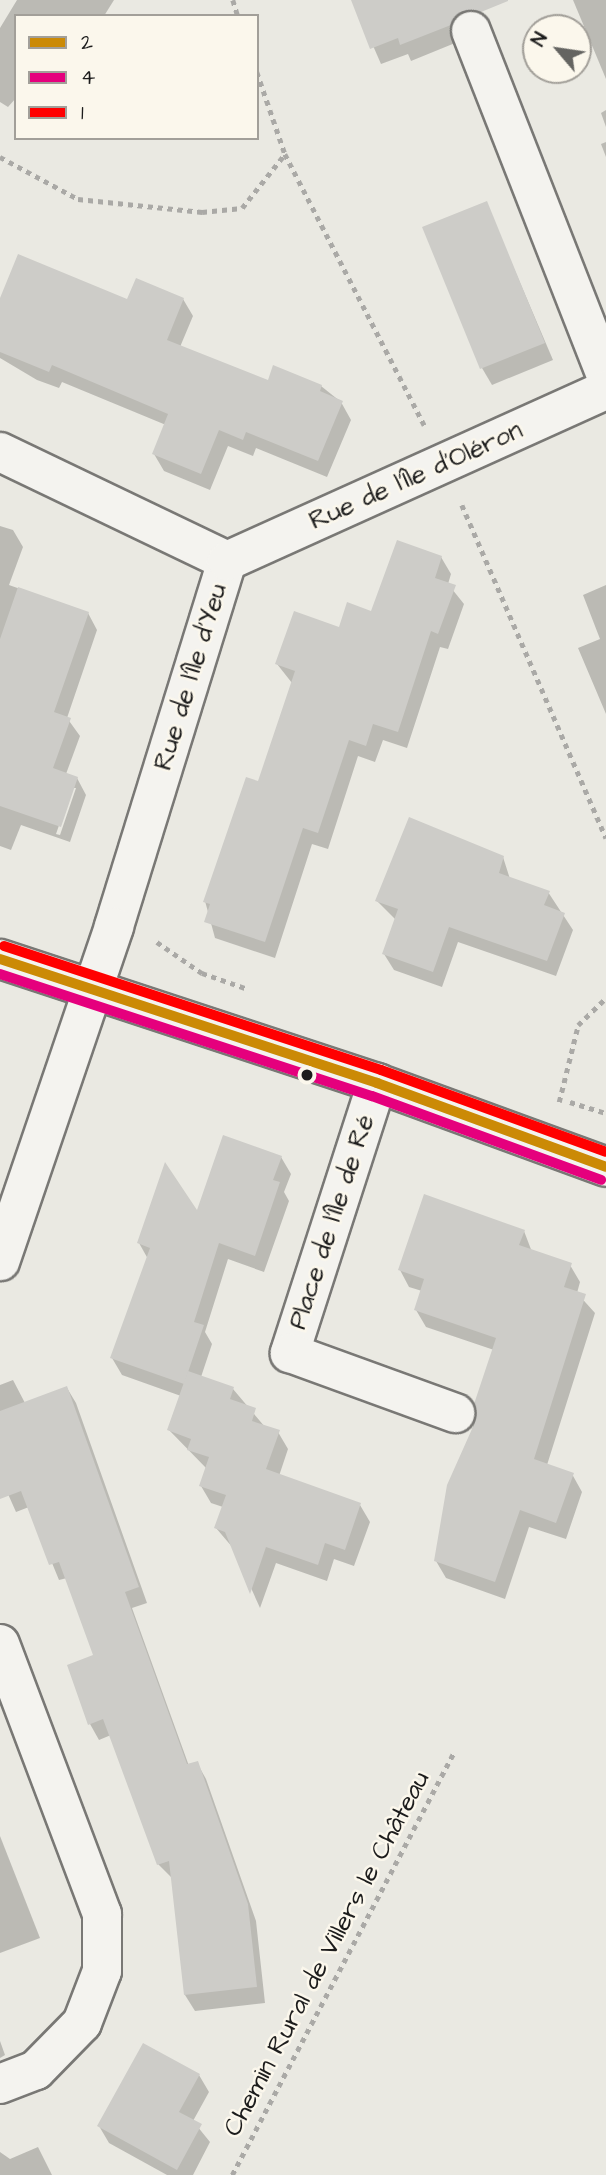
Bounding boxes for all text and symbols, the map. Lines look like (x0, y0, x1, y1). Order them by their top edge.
legend (14, 14, 259, 140)
north arrow (522, 14, 592, 84)
text: 2 (81, 28, 93, 57)
text: N (525, 28, 555, 51)
text: 4 (81, 63, 95, 92)
text: 1 (81, 98, 84, 127)
street label: Rue de l'Île d'Oléron (305, 415, 527, 537)
street label: Rue de l'Île d'Yeu (148, 580, 234, 774)
unlabelled marker (300, 1068, 314, 1082)
street label: Place de l'Île de Ré (283, 1111, 381, 1333)
street label: Chemin Rural de Villers le Château (217, 1766, 437, 2142)

